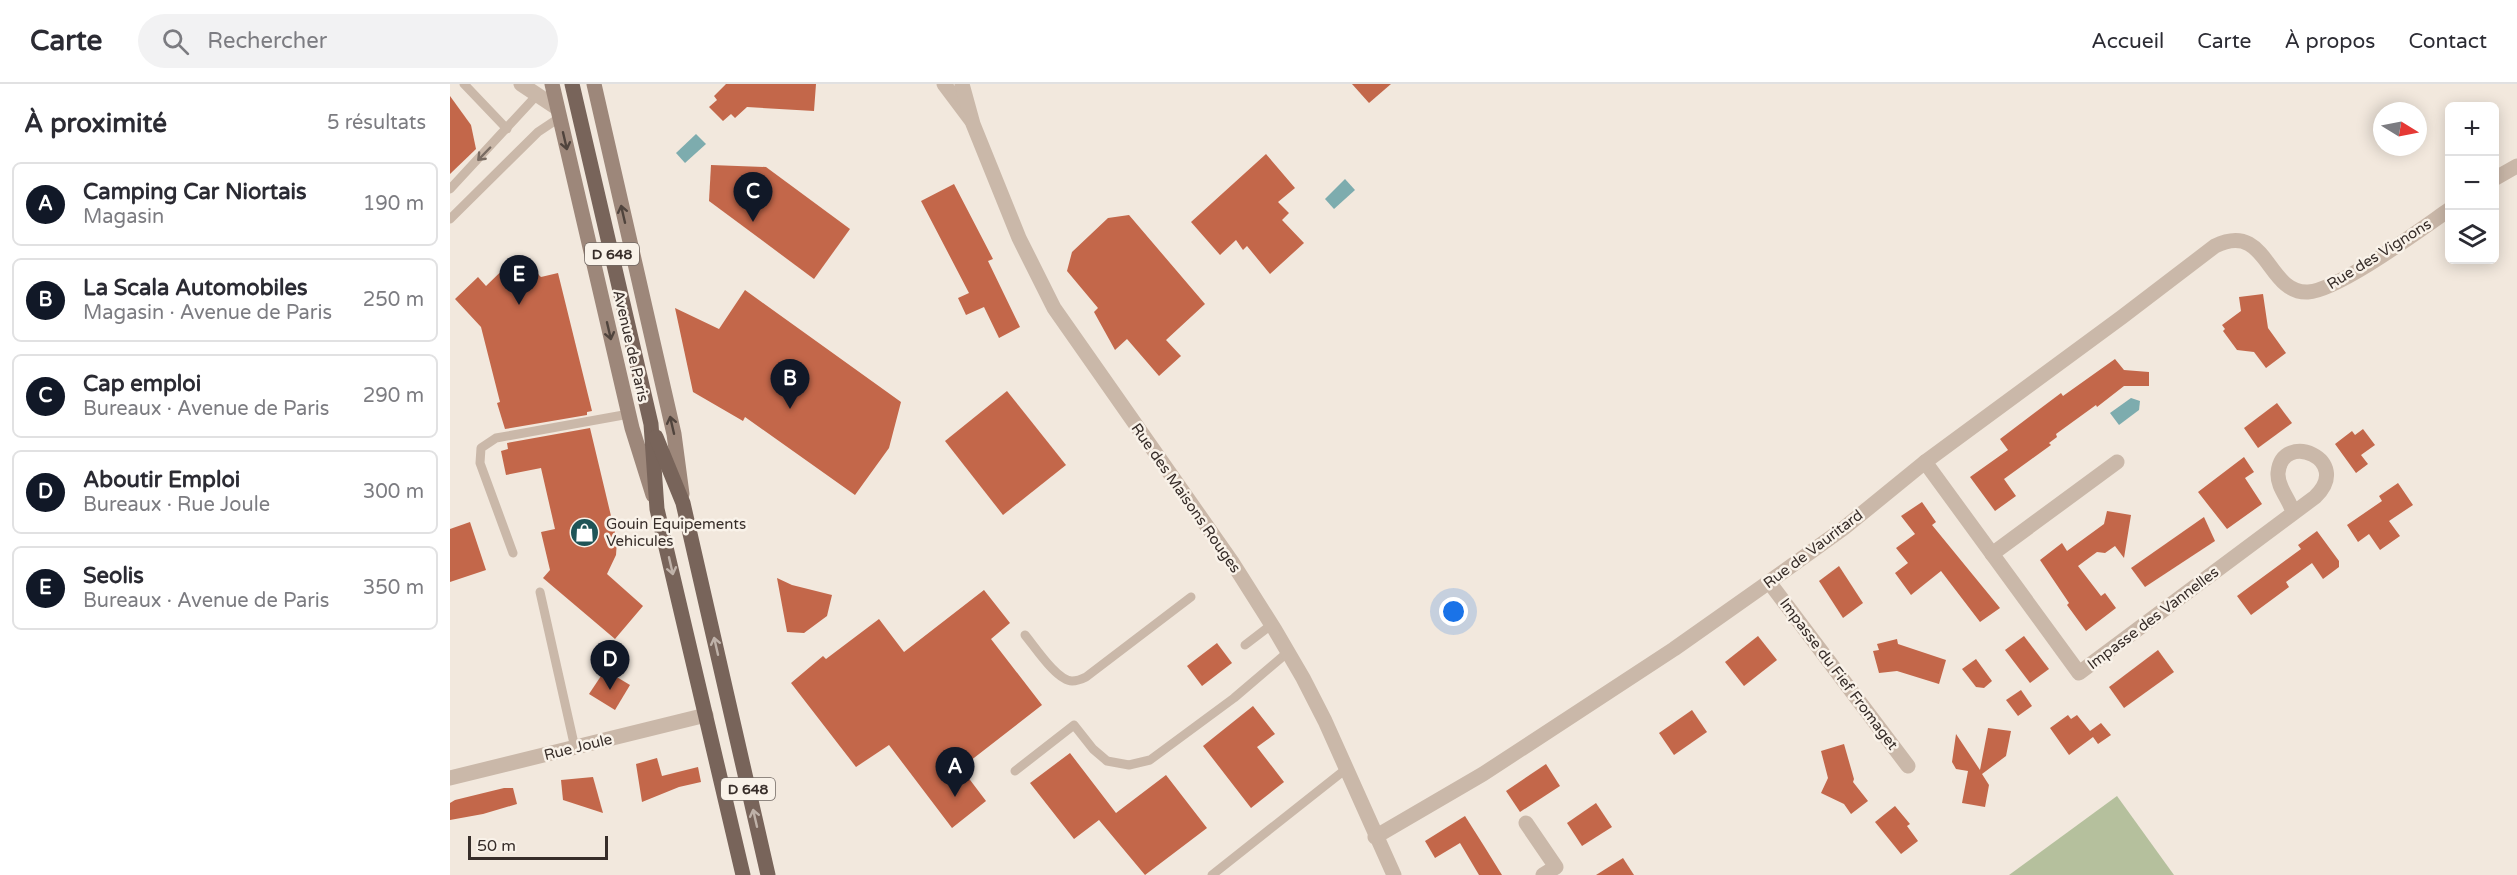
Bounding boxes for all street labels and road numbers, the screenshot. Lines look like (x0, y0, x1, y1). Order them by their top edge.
street label: Rue des Vignons (2324, 215, 2434, 293)
road number: D 648 (585, 243, 639, 265)
street label: Avenue de Paris (609, 288, 653, 404)
street label: Rue des Maisons Rouges (1127, 420, 1245, 576)
street label: Rue de Vauritard (1760, 506, 1866, 592)
street label: Impasse des Vannelles (2084, 563, 2222, 673)
street label: Impasse du Fief Fromaget (1776, 595, 1902, 754)
street label: Rue Joule (542, 730, 614, 764)
road number: D 648 (721, 778, 775, 800)

